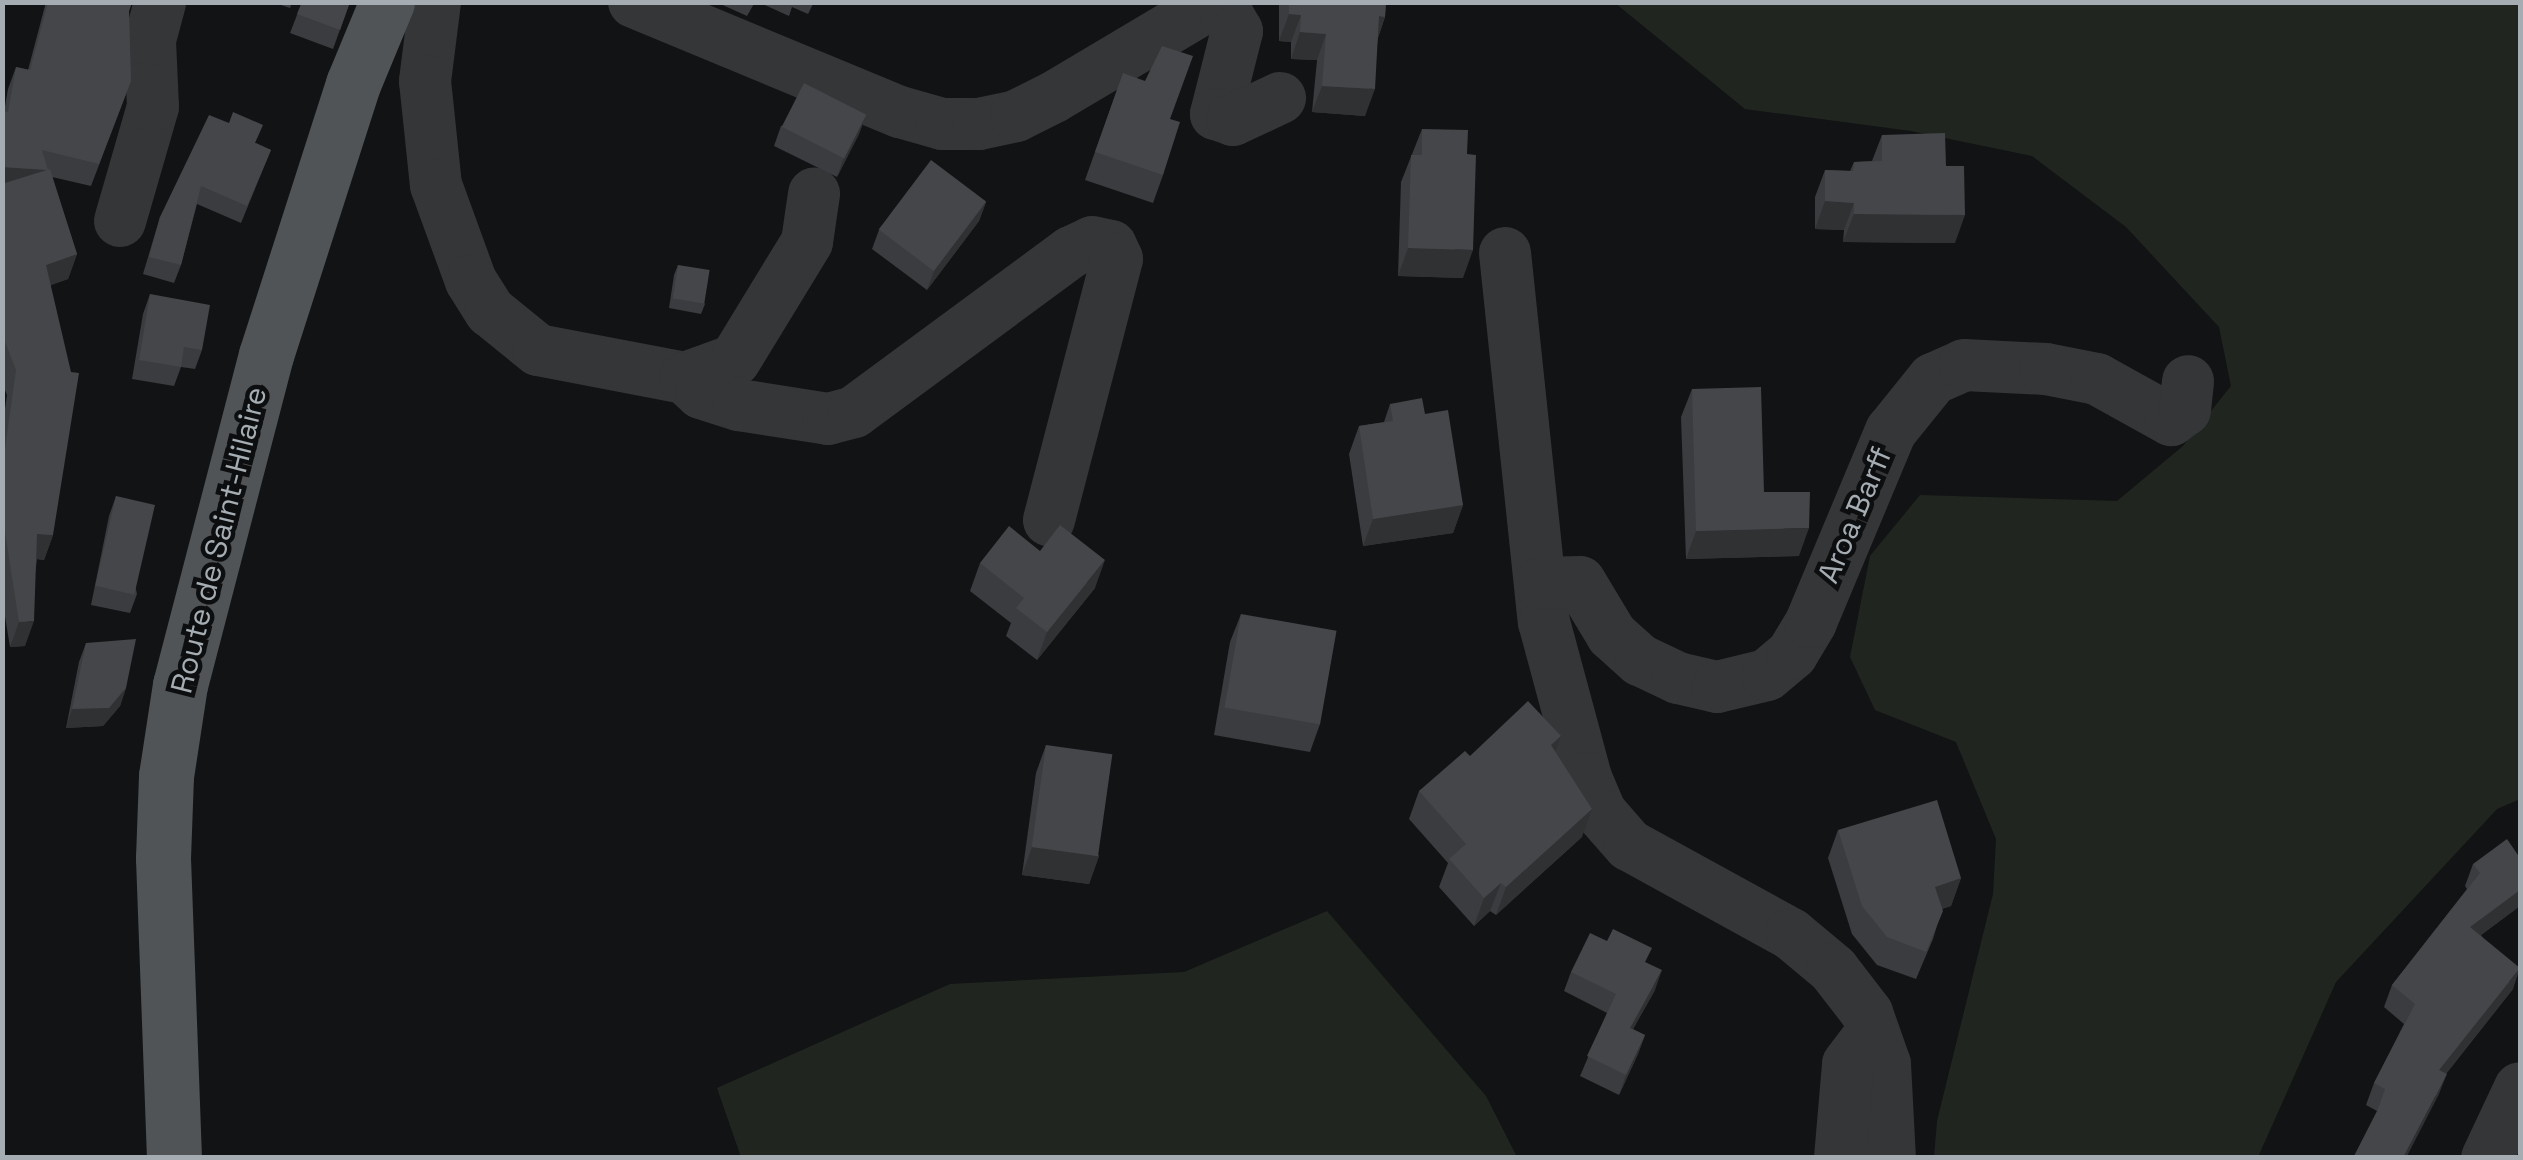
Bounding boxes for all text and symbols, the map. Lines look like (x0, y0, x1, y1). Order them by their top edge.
street label: Route de Saint-Hilaire (163, 383, 275, 697)
street label: Aroa Barff (1810, 441, 1900, 589)

